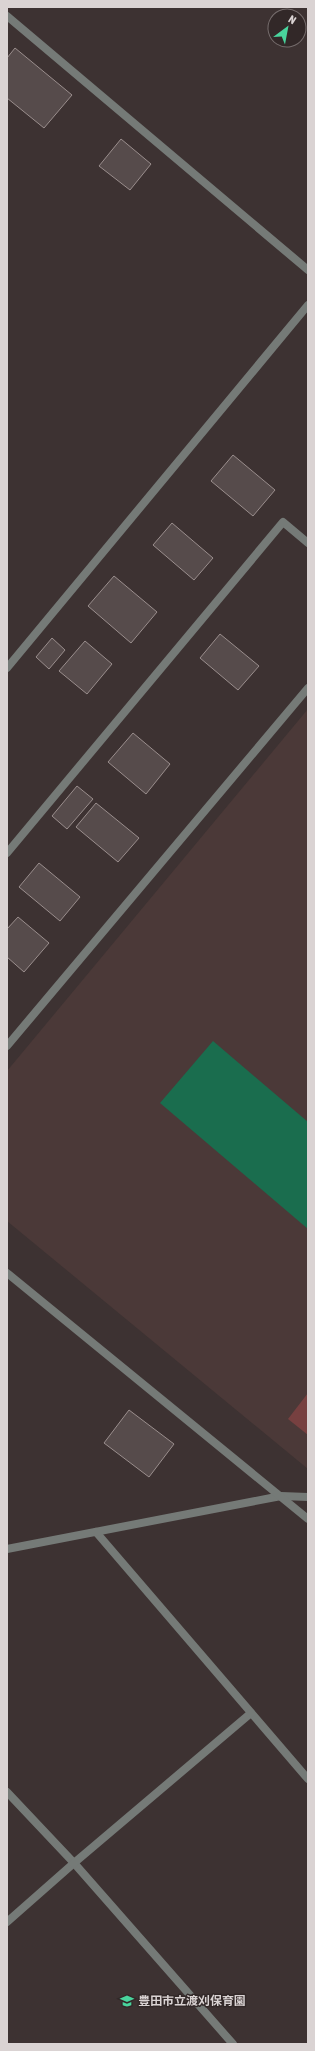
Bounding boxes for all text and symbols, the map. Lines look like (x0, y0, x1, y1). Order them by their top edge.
north arrow (267, 8, 307, 48)
text: N (286, 13, 298, 26)
school or university icon: 豊田市立渡刈保育園 (119, 1993, 135, 2009)
place label: 豊田市立渡刈保育園 (138, 1994, 246, 2008)

